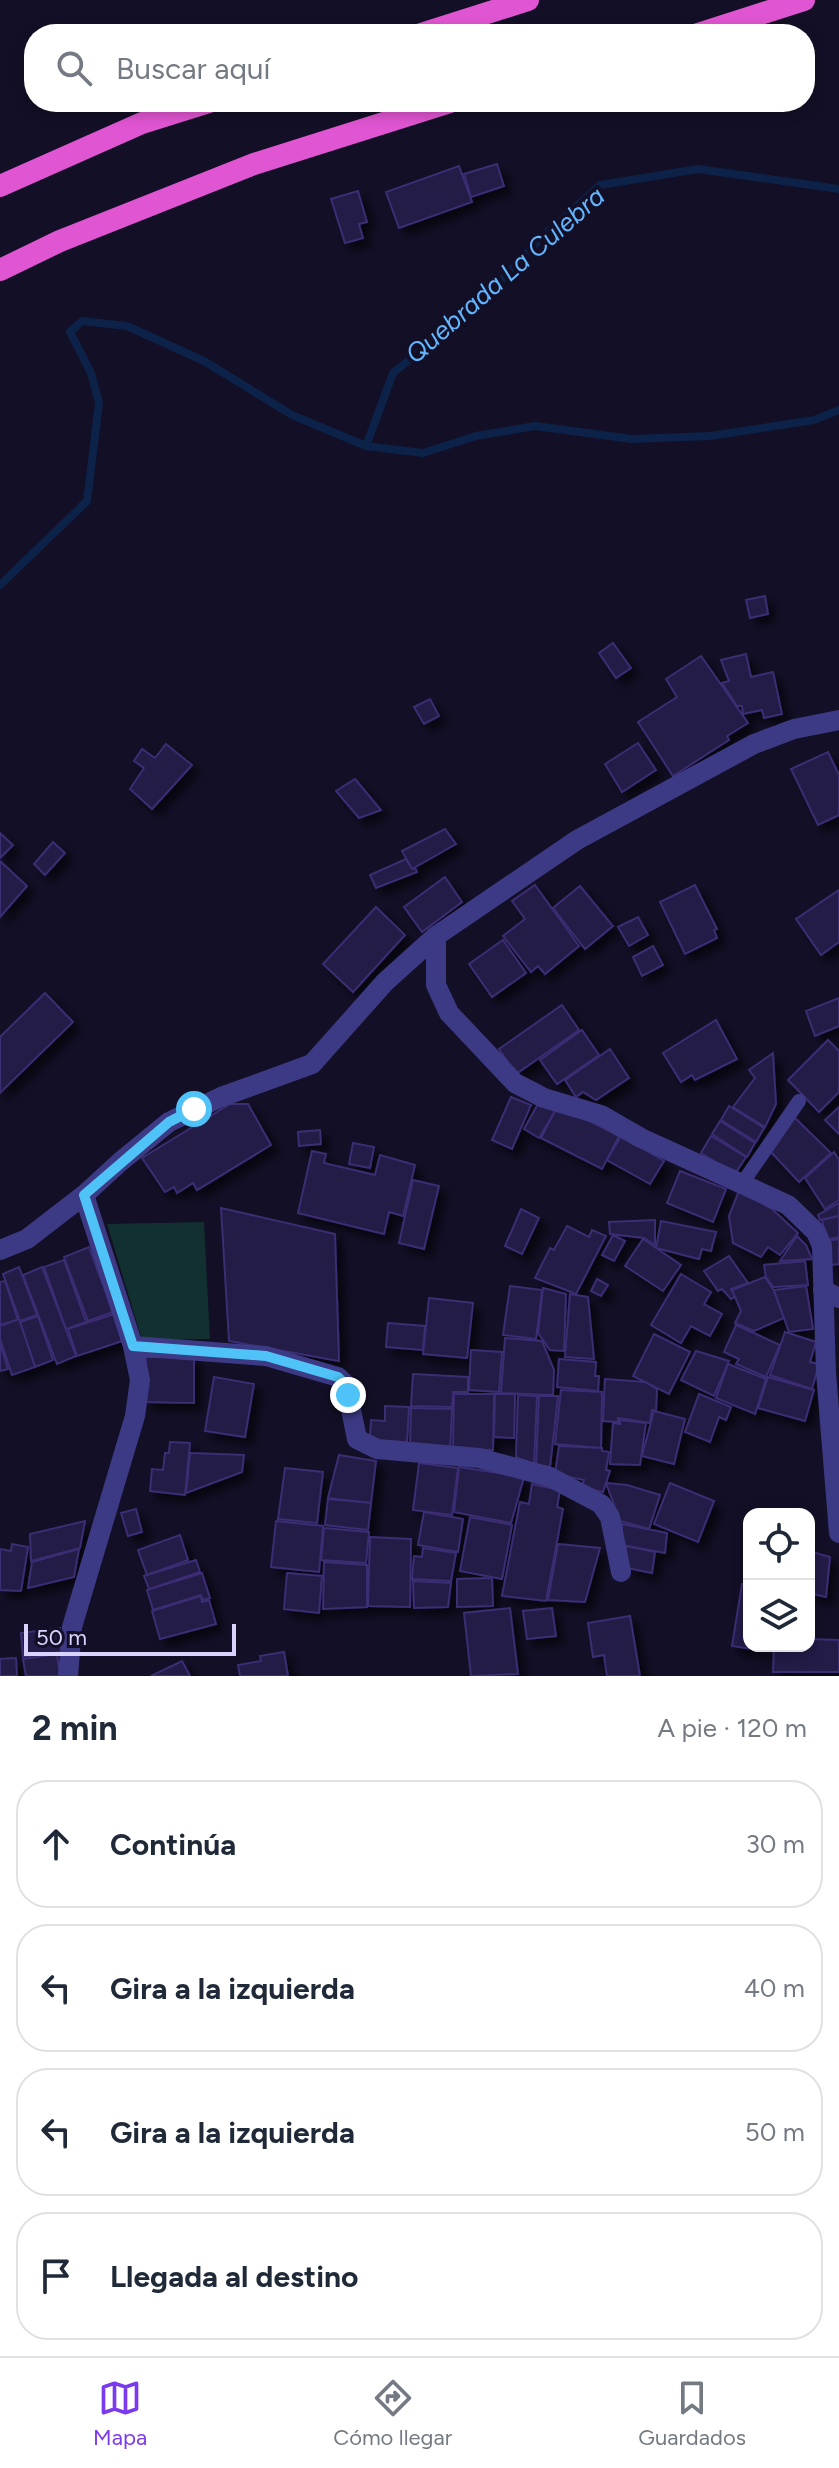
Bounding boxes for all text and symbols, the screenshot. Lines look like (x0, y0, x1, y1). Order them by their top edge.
search box (24, 24, 815, 112)
icon: search (52, 46, 96, 90)
text: Buscar aquí (116, 50, 270, 87)
water label: Quebrada La Culebra (399, 180, 611, 370)
route start (176, 1091, 212, 1127)
route end (330, 1377, 366, 1413)
map controls (743, 1508, 815, 1652)
button: locate (743, 1508, 815, 1580)
button: layers (743, 1580, 815, 1652)
scale bar (24, 1620, 236, 1656)
text: 50 m (36, 1624, 87, 1651)
text: 2 min (32, 1708, 118, 1749)
text: A pie · 120 m (657, 1712, 807, 1744)
icon: ahead (34, 1822, 78, 1866)
text: Continúa (110, 1826, 236, 1863)
text: 30 m (746, 1828, 805, 1860)
icon: left (34, 1966, 78, 2010)
text: Gira a la izquierda (110, 1970, 355, 2007)
text: 40 m (744, 1972, 805, 2004)
icon: left (34, 2110, 78, 2154)
text: Gira a la izquierda (110, 2114, 355, 2151)
text: 50 m (745, 2116, 805, 2148)
icon: arrive (34, 2254, 78, 2298)
text: Llegada al destino (110, 2258, 358, 2295)
tab: Mapa (93, 2376, 147, 2451)
tab: Cómo llegar (333, 2376, 452, 2451)
tab: Guardados (638, 2376, 746, 2451)

